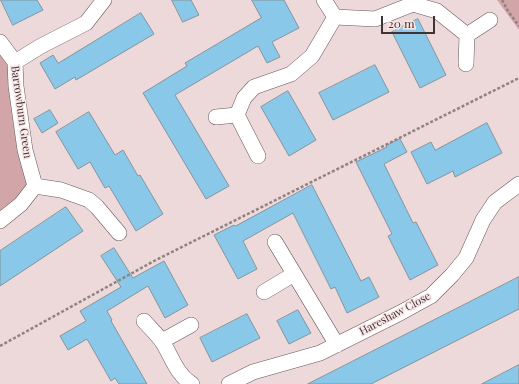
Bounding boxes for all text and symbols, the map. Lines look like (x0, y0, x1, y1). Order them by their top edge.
scale bar (383, 8, 437, 34)
text: 20 m (388, 15, 415, 31)
street label: Barrowburn Green (8, 65, 34, 159)
street label: Hareshaw Close (357, 290, 433, 338)

